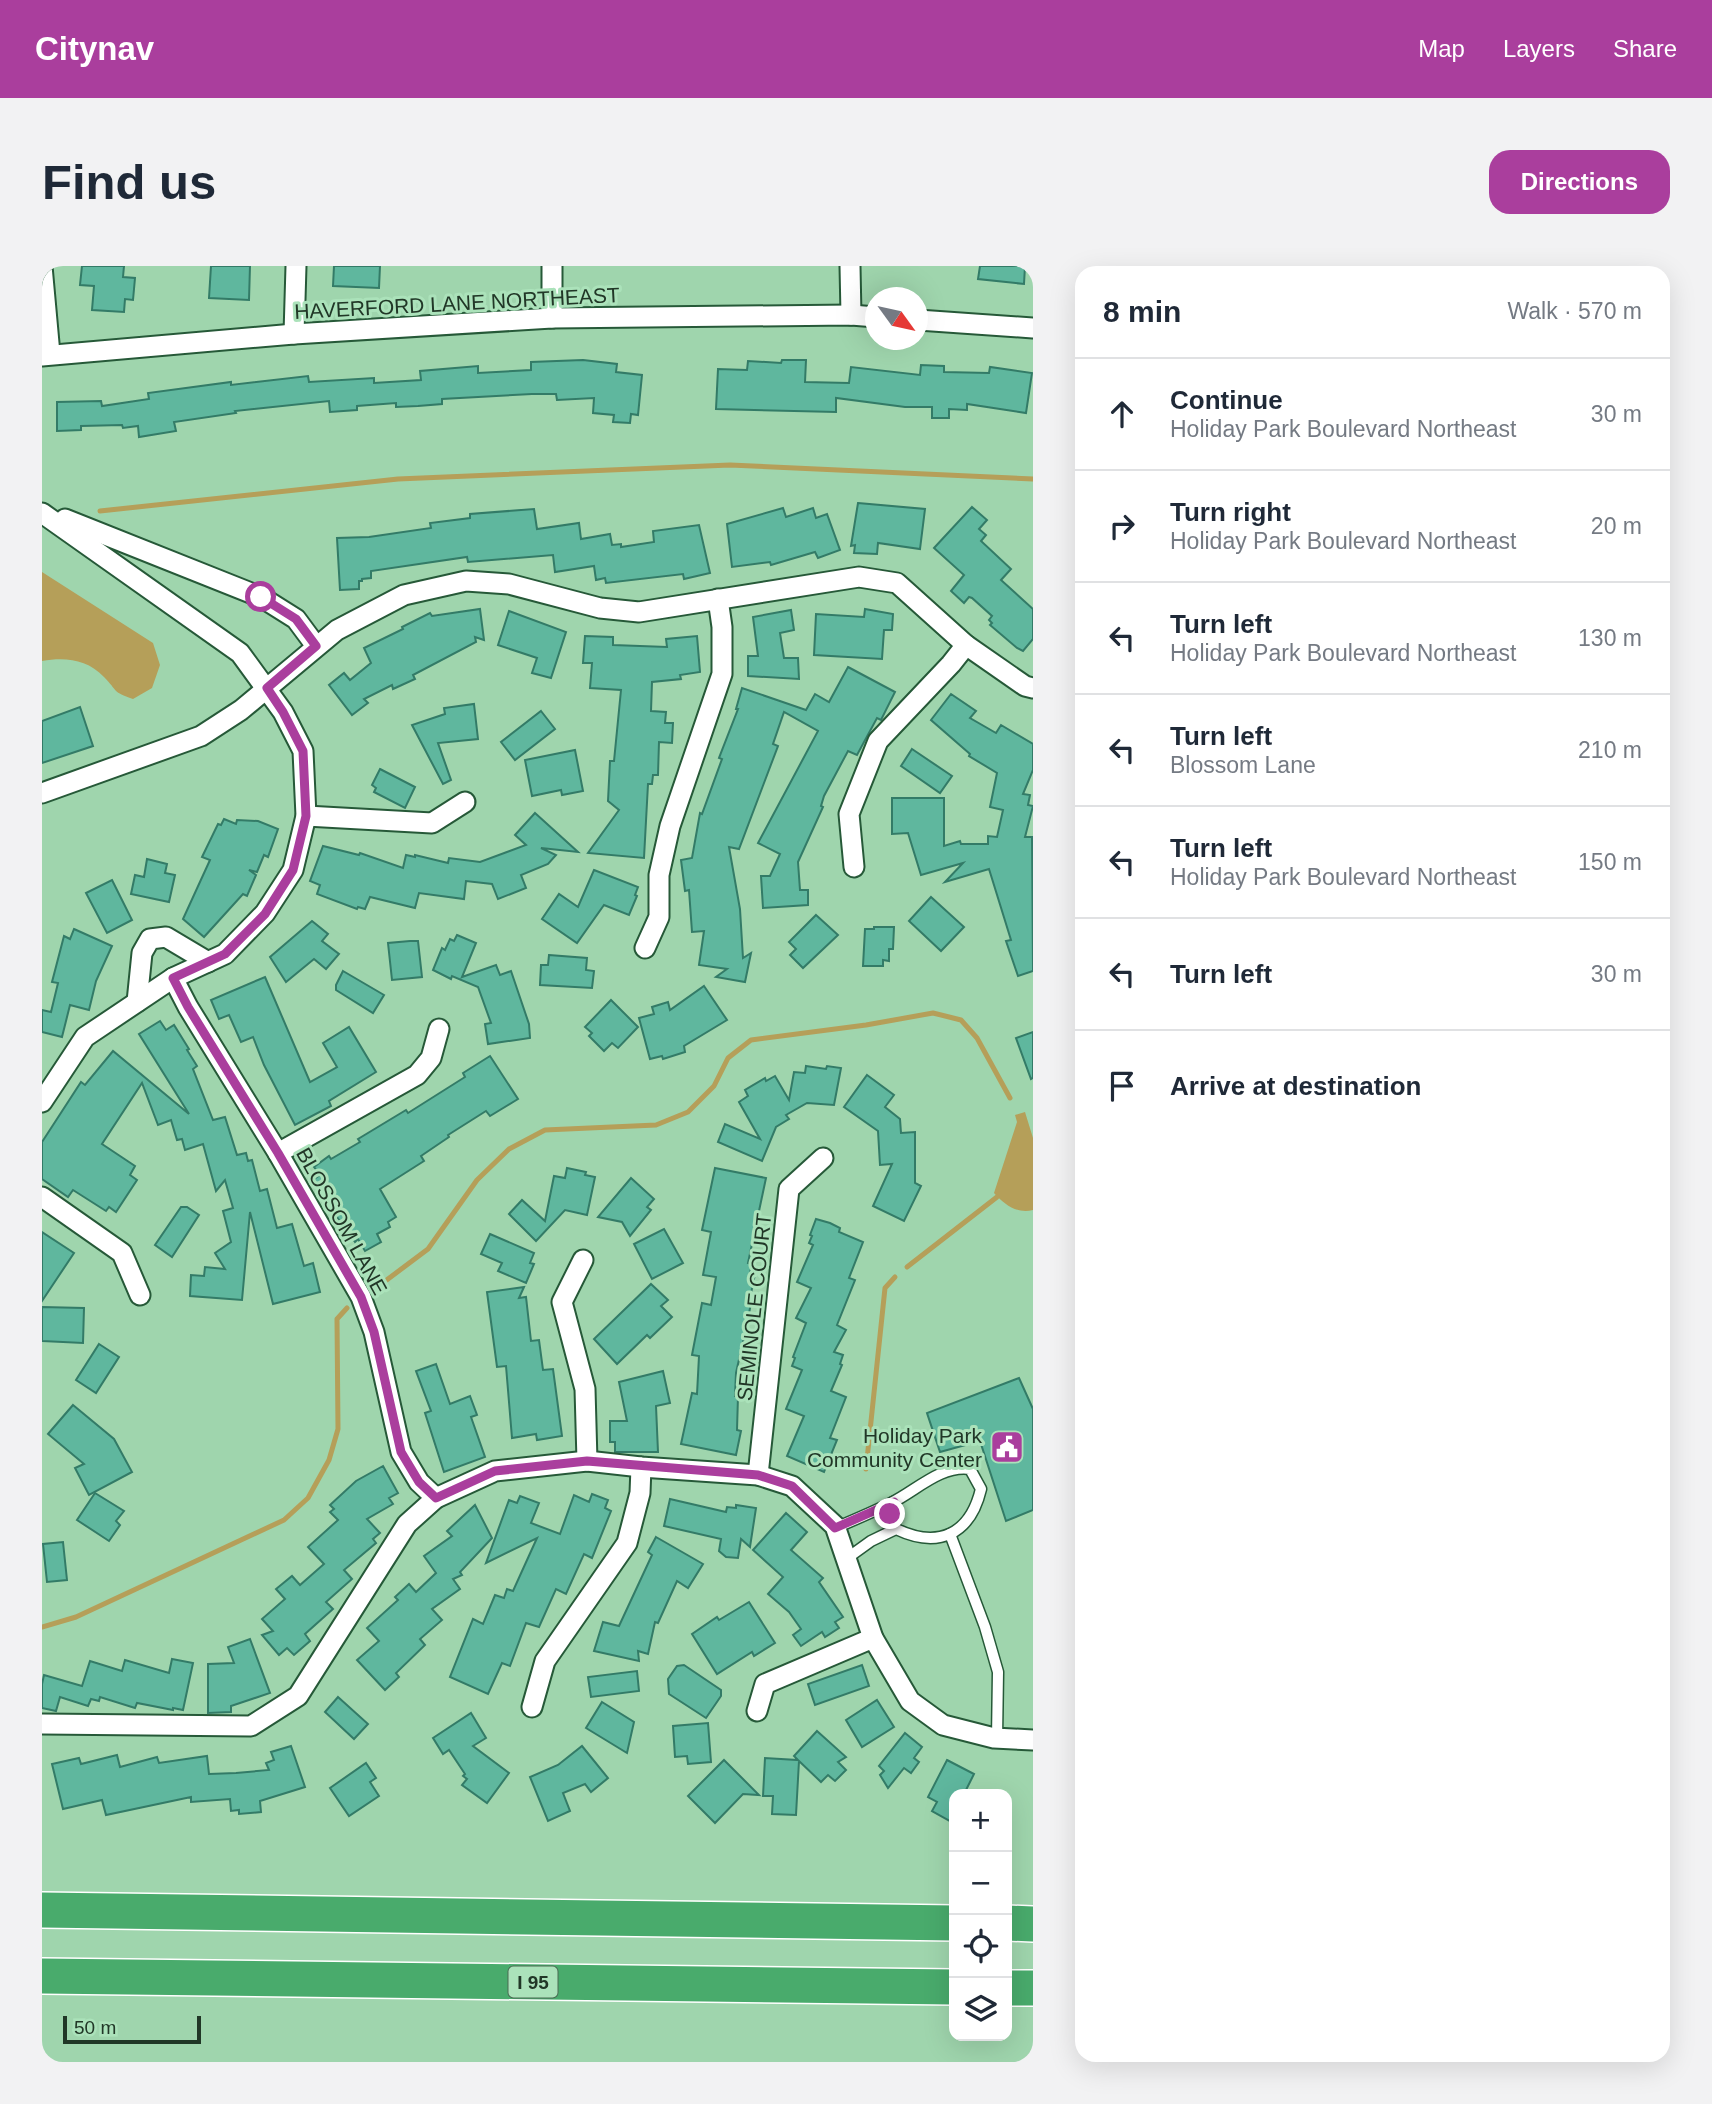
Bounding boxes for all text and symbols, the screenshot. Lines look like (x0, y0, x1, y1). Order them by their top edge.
text: Citynav (35, 30, 154, 67)
text: Map (1418, 35, 1465, 62)
text: Layers (1503, 35, 1575, 62)
text: Share (1613, 35, 1677, 62)
button: Directions (1489, 150, 1670, 214)
text: Find us (42, 155, 216, 209)
street label: HAVERFORD LANE NORTHEAST (294, 283, 621, 323)
north arrow (865, 287, 928, 350)
text: 8 min (1103, 295, 1181, 328)
text: Walk · 570 m (1507, 298, 1642, 324)
text: Continue (1170, 385, 1283, 415)
icon: ahead (1103, 395, 1141, 433)
text: 30 m (1591, 401, 1642, 427)
text: Holiday Park Boulevard Northeast (1170, 416, 1516, 442)
text: Turn right (1170, 497, 1291, 527)
icon: right (1103, 507, 1141, 545)
text: 20 m (1591, 513, 1642, 539)
text: Holiday Park Boulevard Northeast (1170, 528, 1516, 554)
route start (245, 581, 276, 612)
text: Turn left (1170, 609, 1272, 639)
icon: left (1103, 619, 1141, 657)
text: 130 m (1578, 625, 1642, 651)
text: Holiday Park Boulevard Northeast (1170, 640, 1516, 666)
text: Turn left (1170, 721, 1272, 751)
icon: left (1103, 731, 1141, 769)
text: 210 m (1578, 737, 1642, 763)
text: Blossom Lane (1170, 752, 1316, 778)
text: Turn left (1170, 833, 1272, 863)
icon: left (1103, 843, 1141, 881)
text: 150 m (1578, 849, 1642, 875)
text: Holiday Park Boulevard Northeast (1170, 864, 1516, 890)
icon: left (1103, 955, 1141, 993)
text: Turn left (1170, 959, 1272, 989)
text: 30 m (1591, 961, 1642, 987)
icon: arrive (1103, 1067, 1141, 1105)
text: Arrive at destination (1170, 1071, 1421, 1101)
street label: BLOSSOM LANE (292, 1143, 392, 1299)
street label: SEMINOLE COURT (733, 1212, 775, 1402)
place label: Holiday Park Community Center (807, 1424, 982, 1471)
public building icon: Holiday Park Community Center (988, 1428, 1026, 1466)
route end (874, 1498, 905, 1529)
map controls (949, 1789, 1012, 2041)
button: + (949, 1789, 1012, 1852)
button: − (949, 1852, 1012, 1915)
button: locate (949, 1915, 1012, 1978)
road number: I 95 (508, 1966, 558, 1998)
button: layers (949, 1978, 1012, 2041)
scale bar (63, 2013, 201, 2045)
text: 50 m (74, 2017, 116, 2038)

